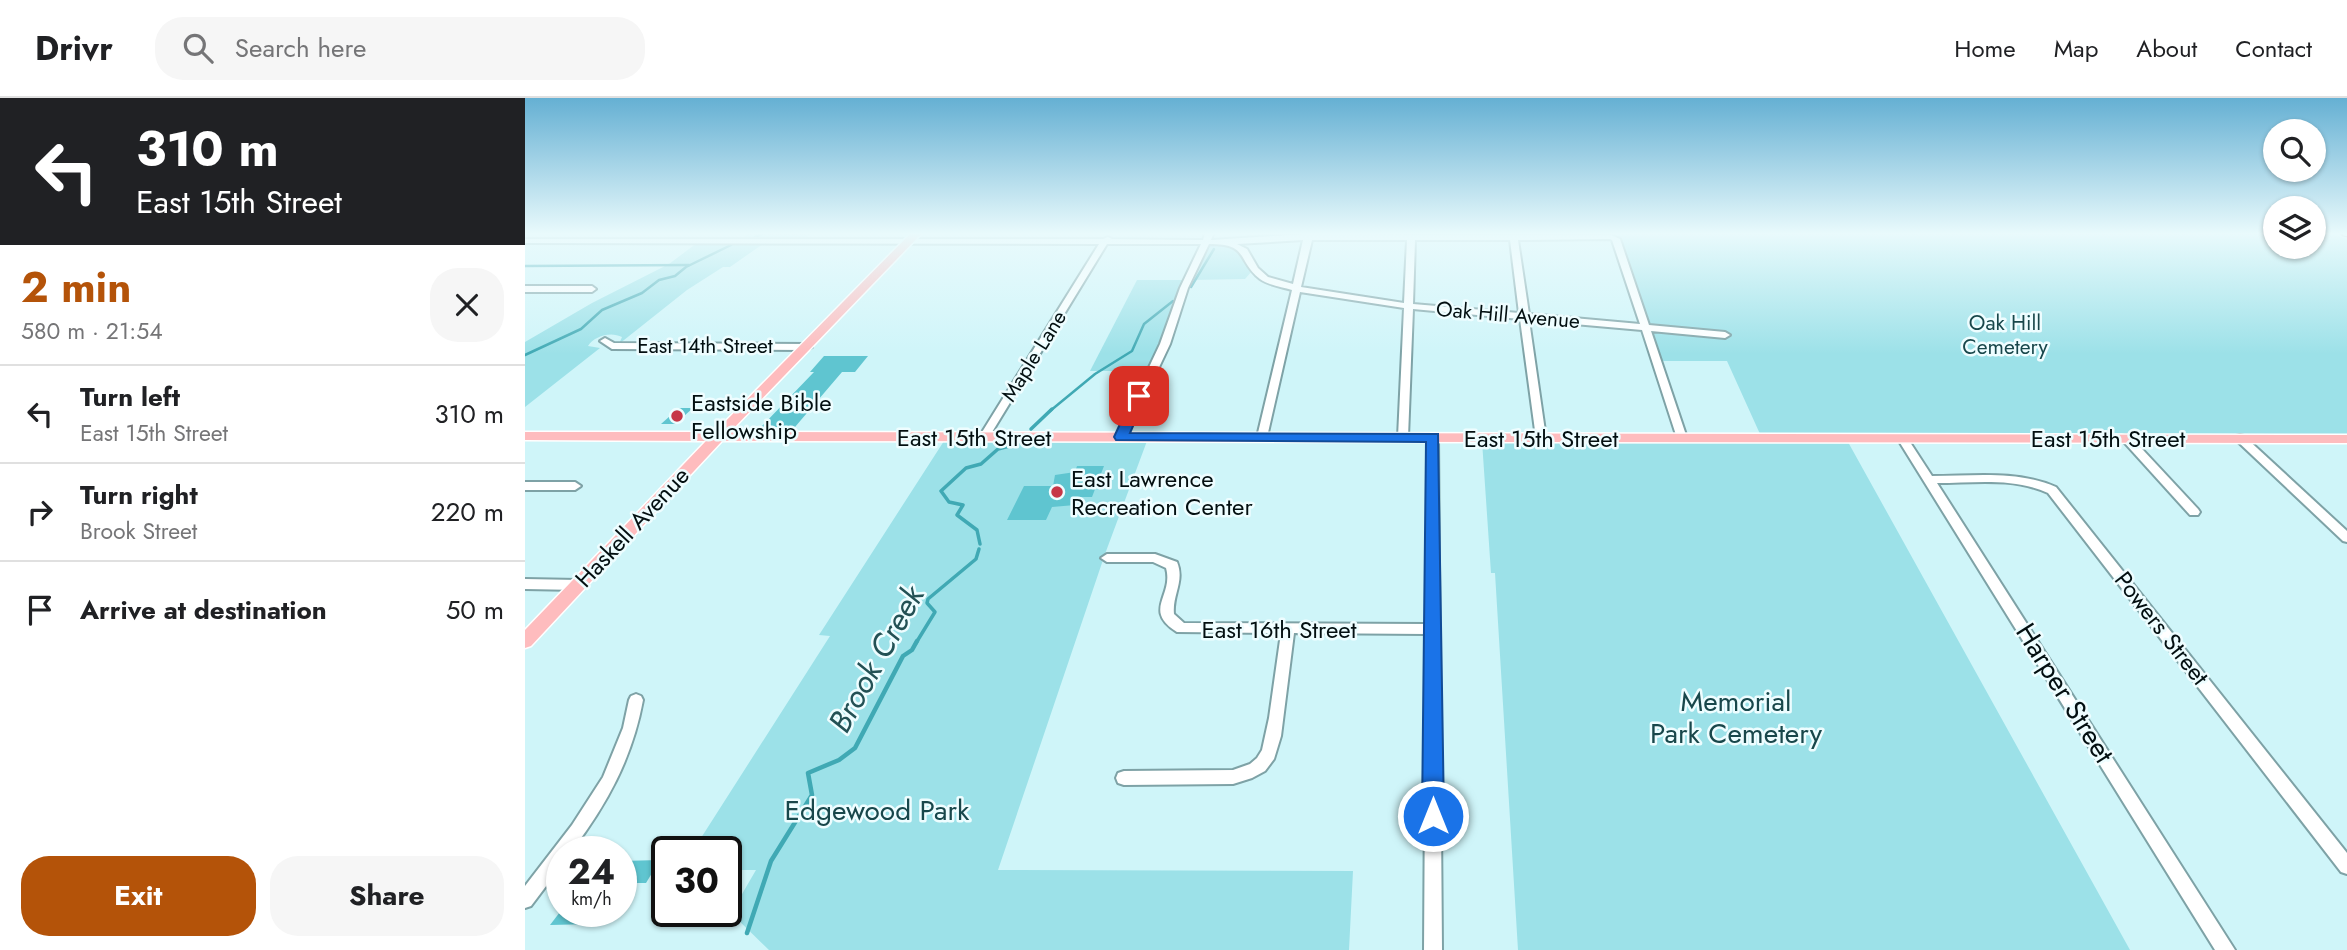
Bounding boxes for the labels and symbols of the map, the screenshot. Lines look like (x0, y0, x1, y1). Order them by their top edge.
street label: Oak Hill Avenue (1435, 294, 1581, 336)
street label: Maple Lane (994, 304, 1074, 407)
park label: Oak Hill Cemetery (1962, 308, 2048, 362)
street label: East 14th Street (637, 331, 773, 361)
pin (1109, 366, 1169, 426)
place label: Eastside Bible Fellowship (691, 385, 832, 448)
marker: Eastside Bible Fellowship (669, 408, 685, 424)
street label: East 15th Street (897, 420, 1052, 455)
street label: East 15th Street (1464, 421, 1619, 456)
street label: East 15th Street (2031, 421, 2186, 456)
street label: Haskell Avenue (567, 459, 697, 595)
place label: East Lawrence Recreation Center (1071, 461, 1253, 524)
marker: East Lawrence Recreation Center (1049, 484, 1065, 500)
street label: Powers Street (2106, 564, 2218, 692)
water label: Brook Creek (817, 576, 936, 741)
street label: East 16th Street (1202, 612, 1357, 647)
street label: Harper Street (2006, 615, 2124, 771)
park label: Memorial Park Cemetery (1650, 681, 1823, 754)
position arrow (1396, 779, 1470, 853)
park label: Edgewood Park (785, 790, 970, 831)
speed limit sign: 30 (651, 836, 742, 927)

